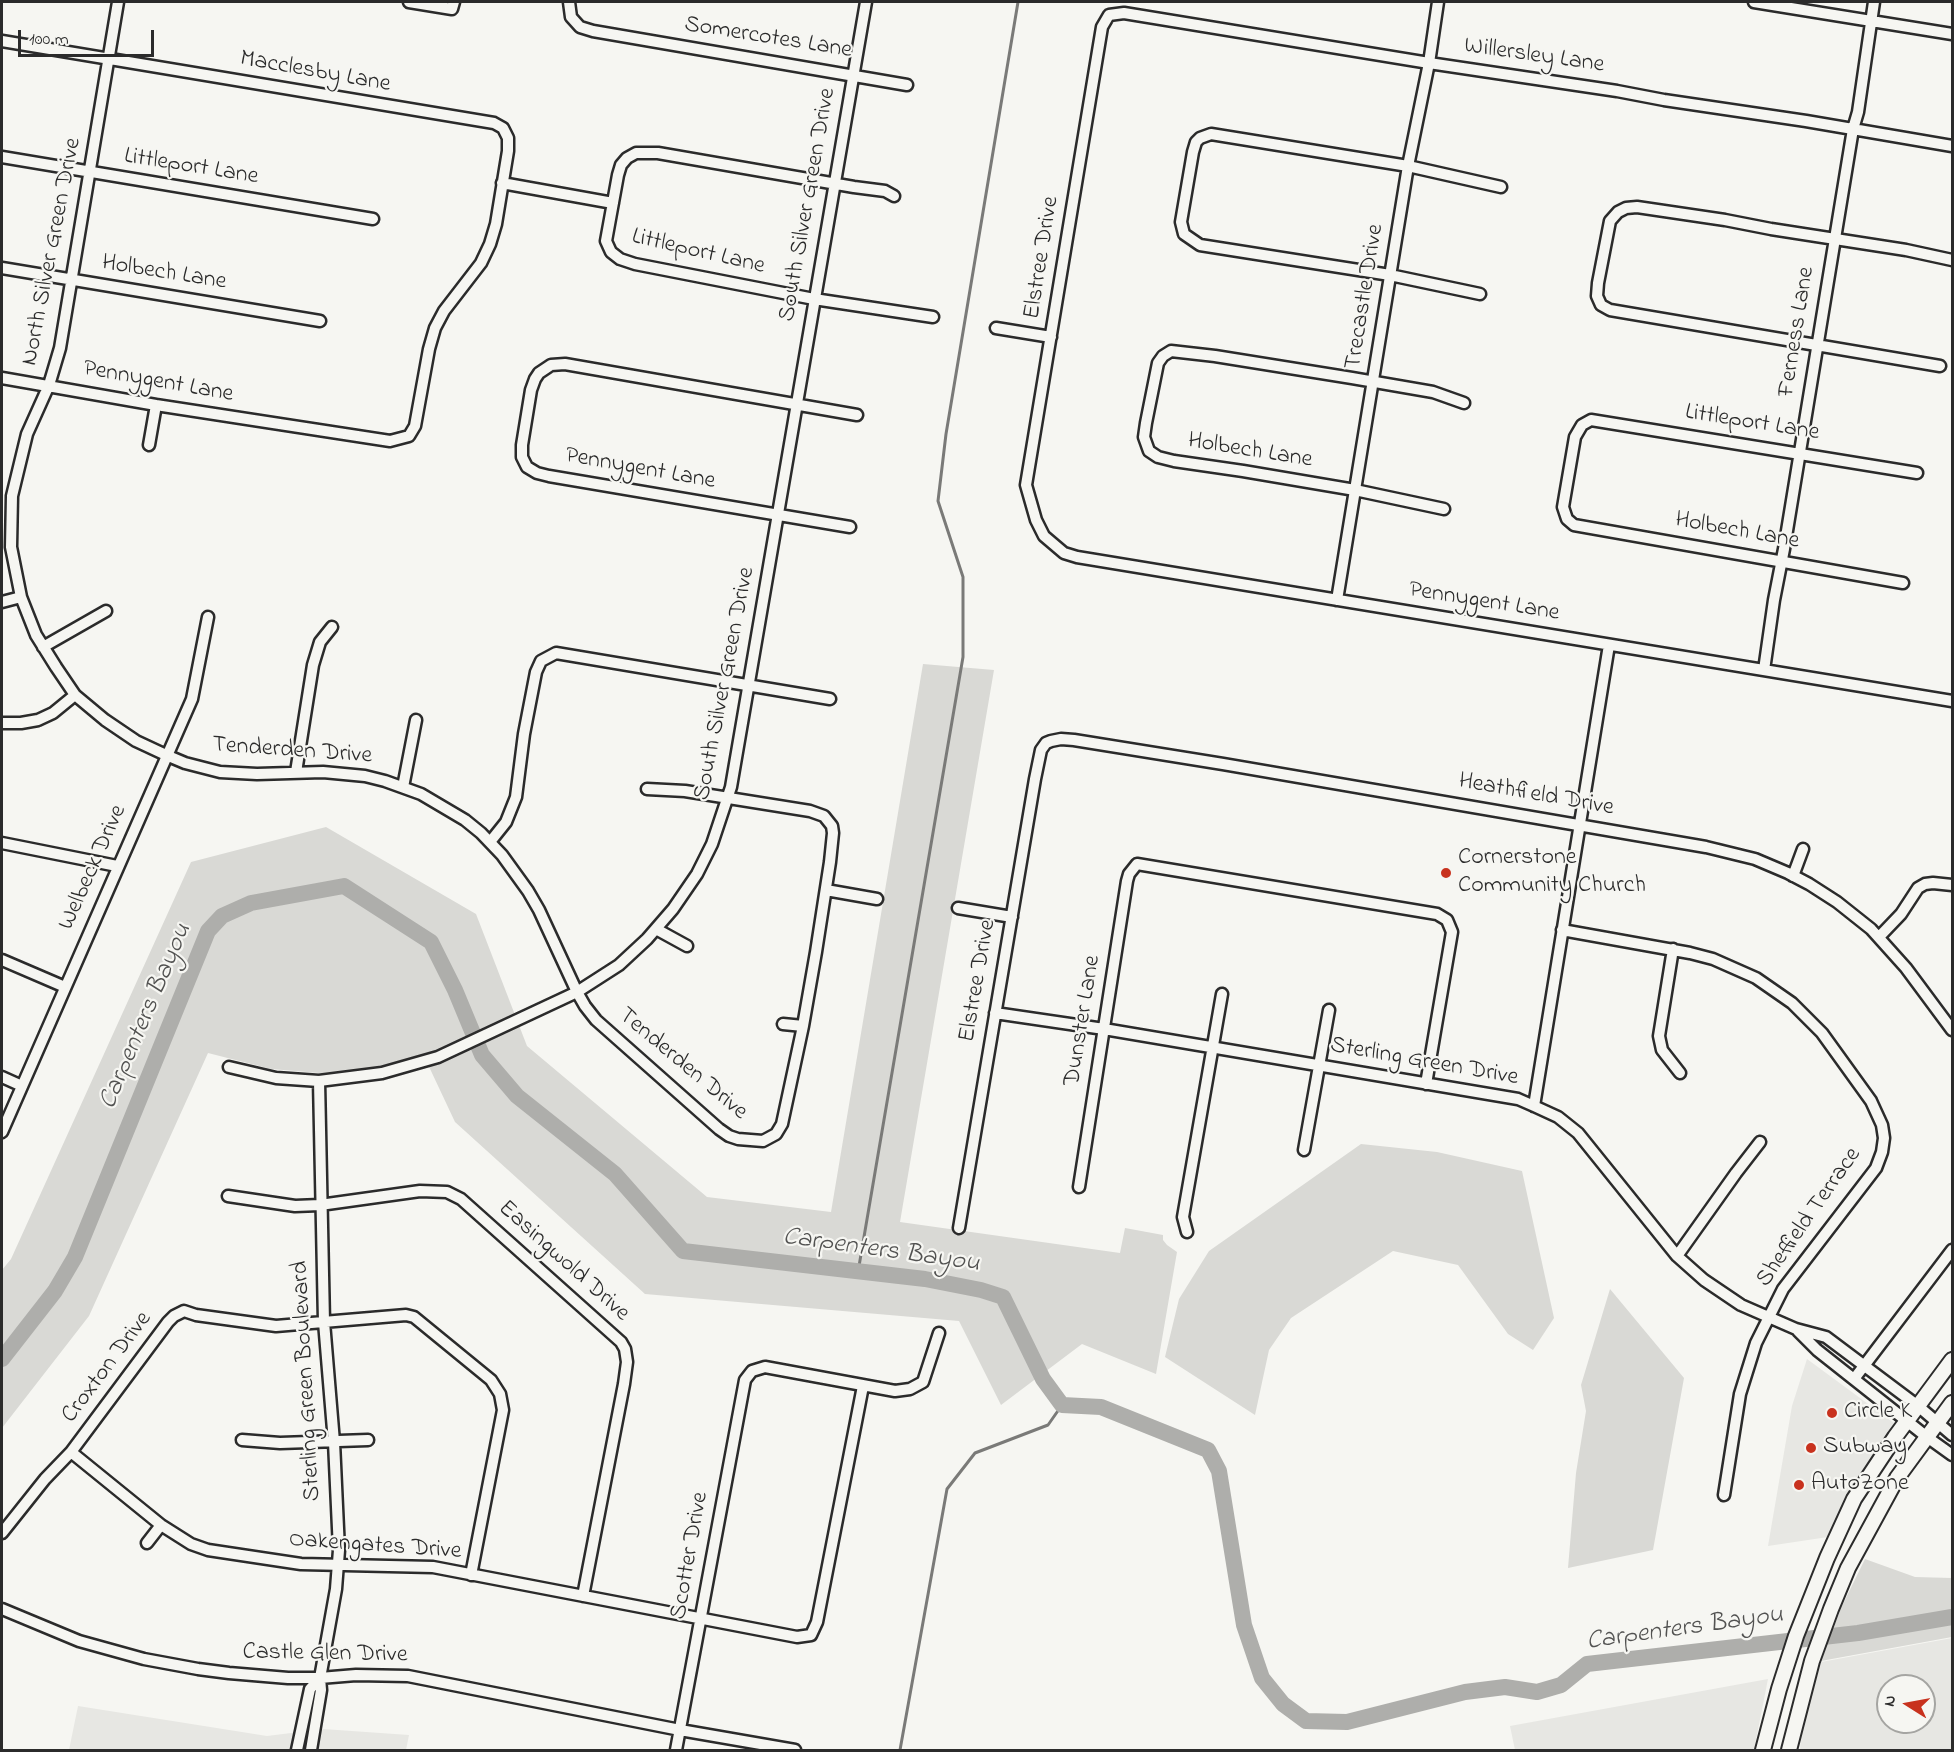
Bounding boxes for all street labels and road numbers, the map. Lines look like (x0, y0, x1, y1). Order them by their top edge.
street label: Somercotes Lane (682, 12, 854, 66)
street label: Willersley Lane (1462, 33, 1606, 81)
street label: Macclesby Lane (238, 46, 392, 100)
street label: South Silver Green Drive (774, 86, 844, 324)
street label: North Silver Green Drive (17, 136, 89, 368)
street label: Littleport Lane (122, 143, 260, 193)
street label: Elstree Drive (1019, 195, 1067, 321)
street label: Trecastle Drive (1340, 222, 1392, 372)
street label: Littleport Lane (629, 224, 767, 282)
street label: Holbech Lane (100, 250, 228, 298)
street label: Ferness Lane (1774, 265, 1822, 399)
street label: Pennygent Lane (81, 356, 235, 410)
street label: Littleport Lane (1683, 399, 1821, 449)
street label: Holbech Lane (1186, 428, 1314, 476)
street label: Pennygent Lane (563, 443, 717, 497)
street label: Holbech Lane (1673, 507, 1801, 557)
street label: South Silver Green Drive (689, 565, 763, 803)
street label: Pennygent Lane (1407, 577, 1561, 629)
street label: Tenderden Drive (211, 732, 373, 772)
street label: Heathfield Drive (1456, 768, 1616, 824)
street label: Welbeck Drive (54, 801, 134, 935)
street label: Elstree Drive (954, 917, 1004, 1045)
street label: Dunster Lane (1059, 954, 1109, 1088)
street label: Tenderden Drive (611, 1002, 753, 1128)
street label: Sterling Green Drive (1328, 1032, 1520, 1094)
street label: Sheffield Terrace (1751, 1143, 1869, 1293)
street label: Easingwold Drive (491, 1195, 635, 1329)
street label: Sterling Green Boulevard (287, 1260, 329, 1502)
street label: Croxton Drive (57, 1306, 159, 1430)
street label: Scotter Drive (666, 1490, 716, 1622)
street label: Oakengates Drive (288, 1527, 462, 1567)
street label: Castle Glen Drive (242, 1639, 408, 1671)

